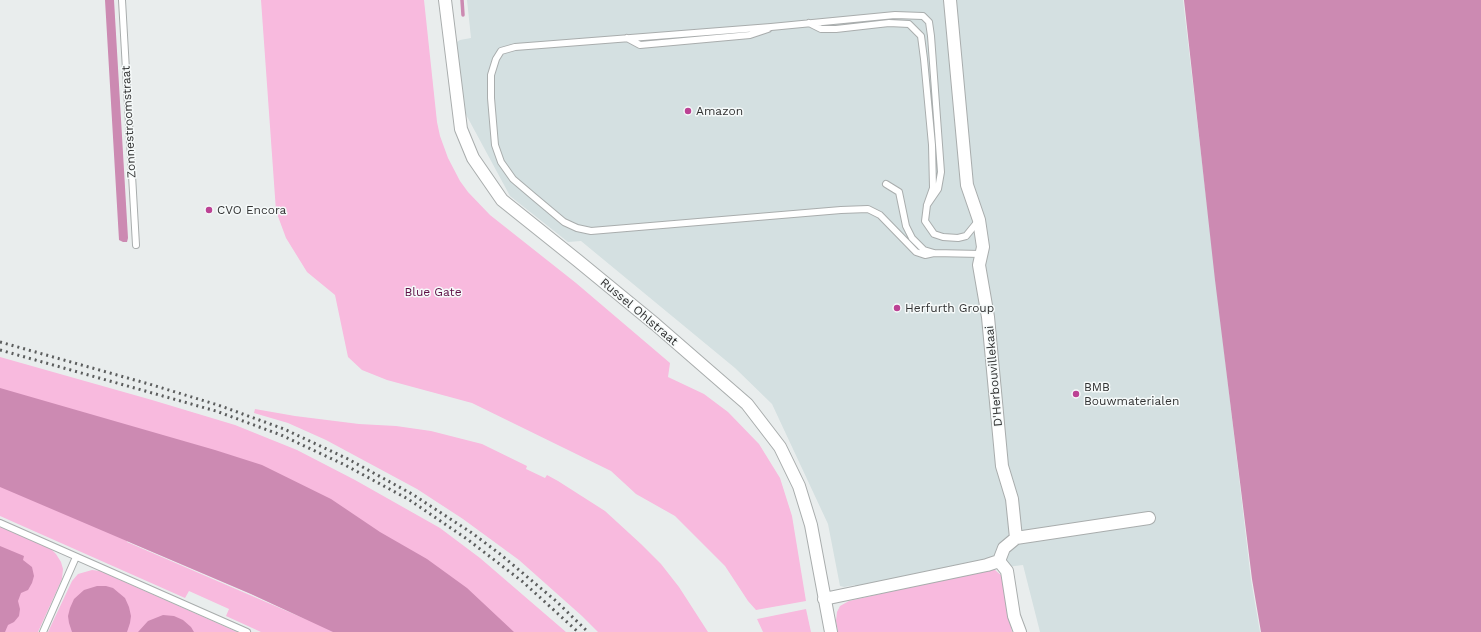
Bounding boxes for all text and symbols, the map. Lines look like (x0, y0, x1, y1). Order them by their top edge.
street label: Zonnestroomstraat (119, 65, 139, 179)
place label: Amazon (696, 104, 743, 118)
marker: Amazon (683, 106, 693, 116)
place label: CVO Encora (217, 203, 286, 217)
marker: CVO Encora (204, 205, 214, 215)
street label: Russel Ohlstraat (597, 275, 681, 349)
park label: Blue Gate (404, 285, 462, 299)
place label: Herfurth Group (905, 301, 994, 315)
marker: Herfurth Group (892, 303, 902, 313)
street label: D'Herbouvillekaai (982, 325, 1006, 427)
place label: BMB Bouwmaterialen (1084, 380, 1179, 408)
marker: BMB Bouwmaterialen (1071, 389, 1081, 399)

